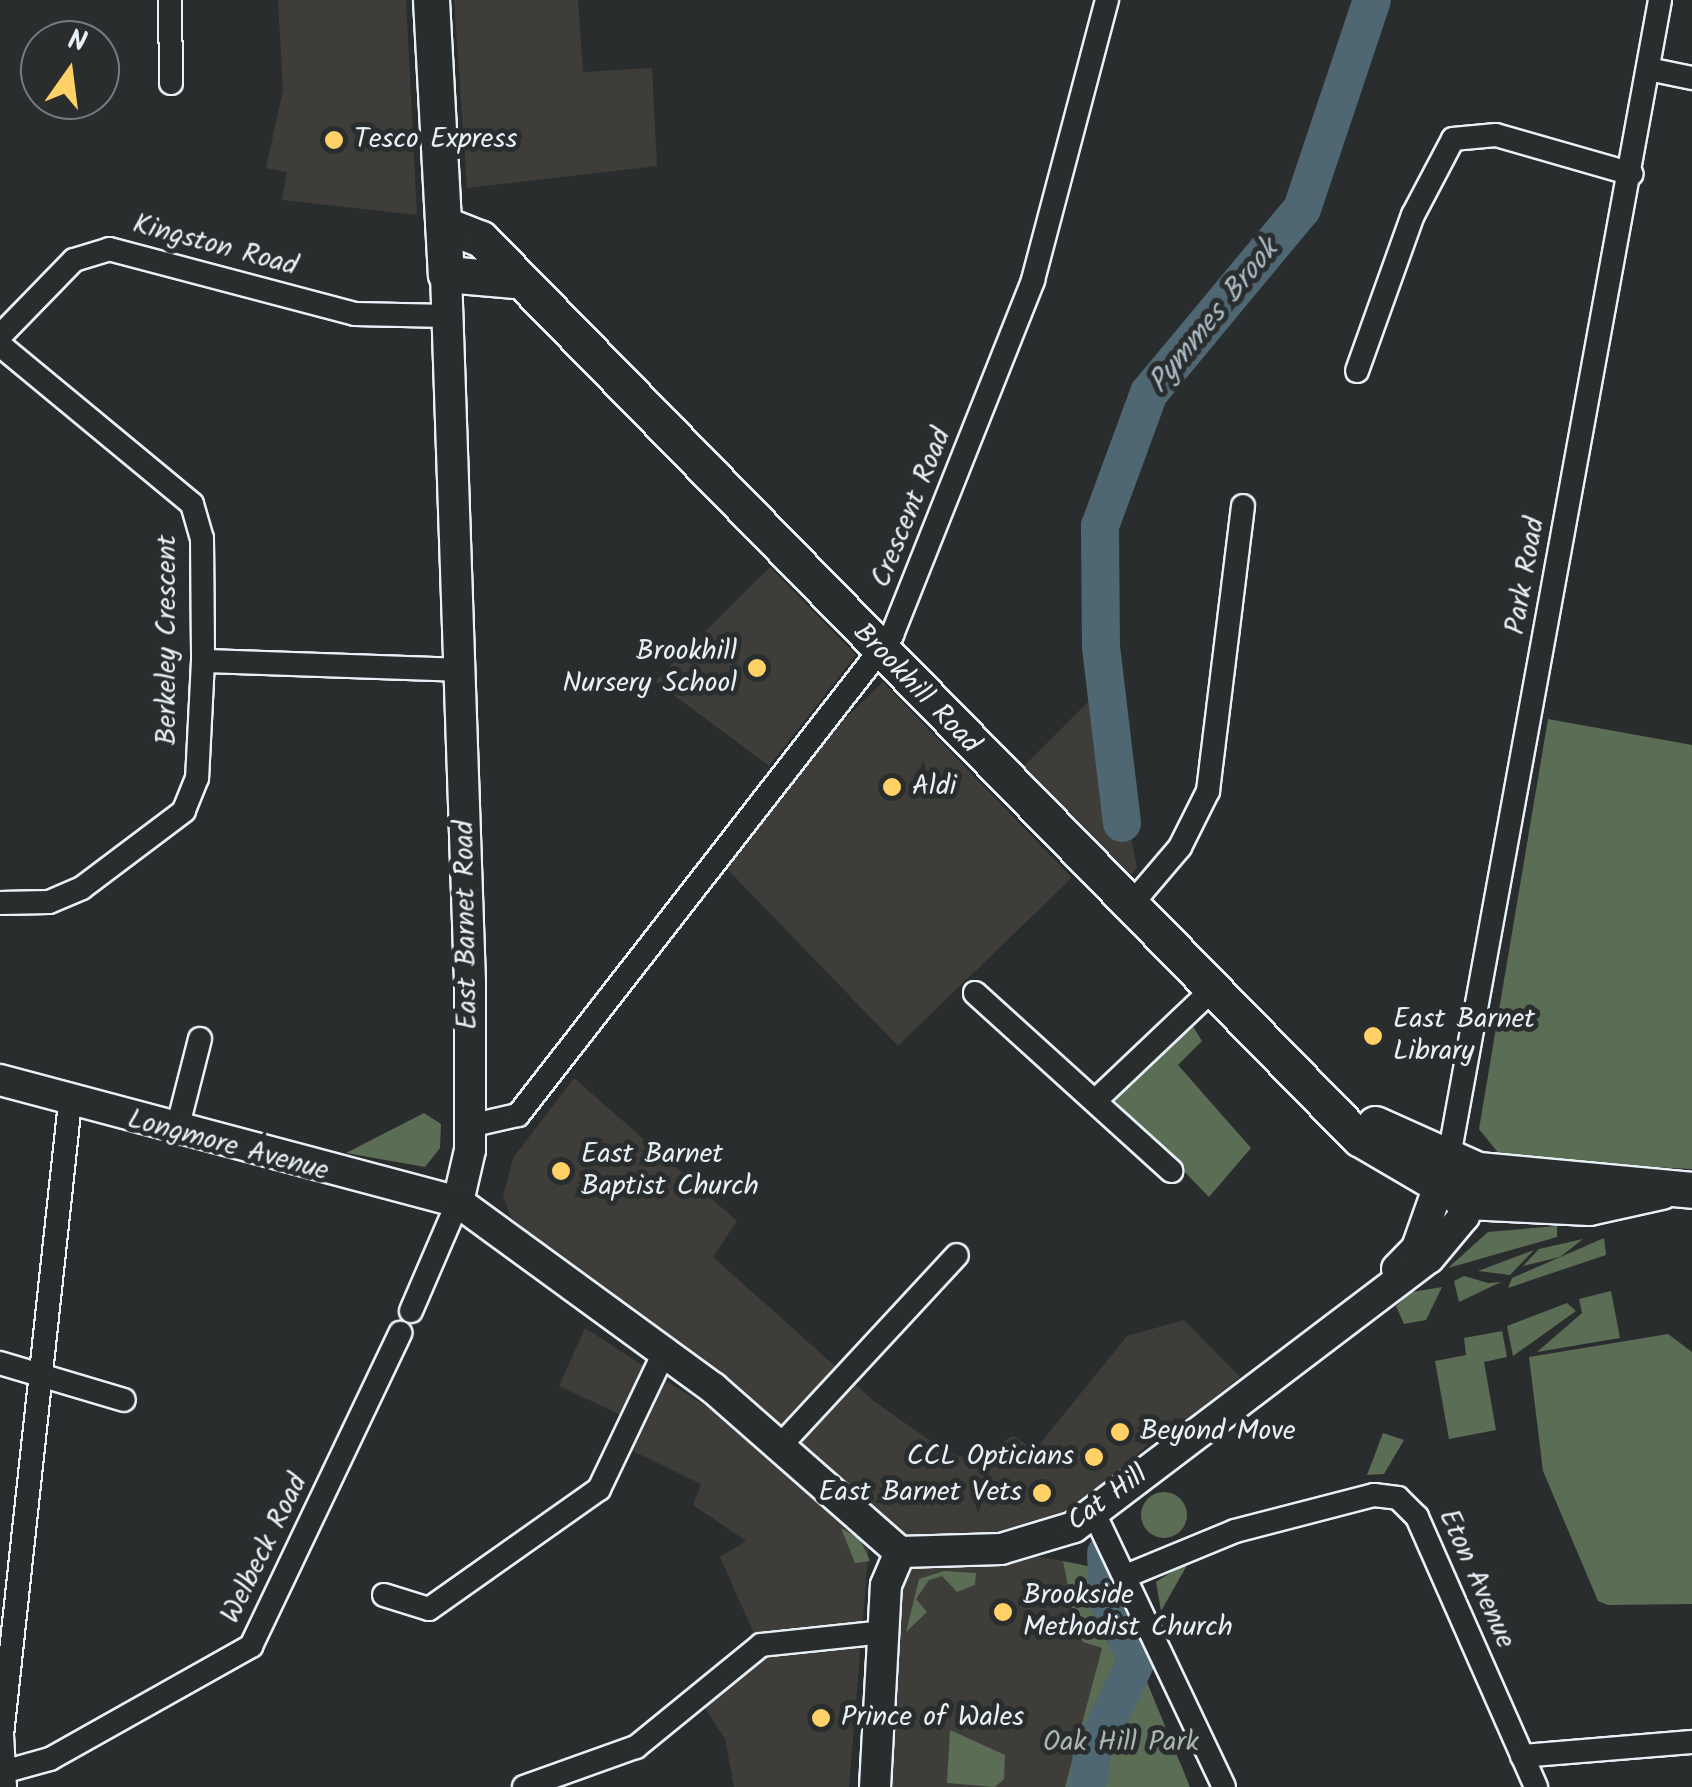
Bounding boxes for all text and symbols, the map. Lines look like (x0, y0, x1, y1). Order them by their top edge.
text: N (63, 18, 91, 66)
north arrow (20, 20, 120, 120)
place label: Tesco Express (354, 123, 517, 157)
marker: Tesco Express (323, 129, 345, 151)
street label: Kingston Road (129, 208, 301, 284)
water label: Pymmes Brook (1141, 233, 1287, 401)
street label: Crescent Road (865, 423, 959, 593)
street label: Park Road (1499, 515, 1553, 637)
street label: Berkeley Crescent (151, 535, 185, 745)
street label: Brookhill Road (845, 617, 987, 761)
place label: Brookhill Nursery School (563, 635, 737, 701)
marker: Brookhill Nursery School (746, 657, 768, 679)
place label: Aldi (912, 770, 957, 804)
marker: Aldi (881, 776, 903, 798)
street label: East Barnet Road (448, 820, 486, 1030)
place label: East Barnet Library (1393, 1003, 1535, 1069)
marker: East Barnet Library (1362, 1025, 1384, 1047)
street label: Longmore Avenue (124, 1103, 332, 1189)
place label: East Barnet Baptist Church (581, 1138, 759, 1204)
marker: East Barnet Baptist Church (550, 1160, 572, 1182)
place label: Beyond Move (1140, 1415, 1296, 1449)
marker: Beyond Move (1109, 1421, 1131, 1443)
place label: CCL Opticians (907, 1440, 1074, 1474)
marker: CCL Opticians (1083, 1446, 1105, 1468)
street label: Cat Hill (1061, 1459, 1155, 1539)
street label: Welbeck Road (214, 1469, 316, 1629)
place label: East Barnet Vets (818, 1476, 1022, 1510)
marker: East Barnet Vets (1031, 1482, 1053, 1504)
street label: Eton Avenue (1430, 1504, 1522, 1654)
place label: Brookside Methodist Church (1023, 1579, 1233, 1645)
marker: Brookside Methodist Church (992, 1601, 1014, 1623)
place label: Prince of Wales (841, 1701, 1024, 1735)
marker: Prince of Wales (810, 1707, 832, 1729)
park label: Oak Hill Park (1043, 1726, 1199, 1760)

